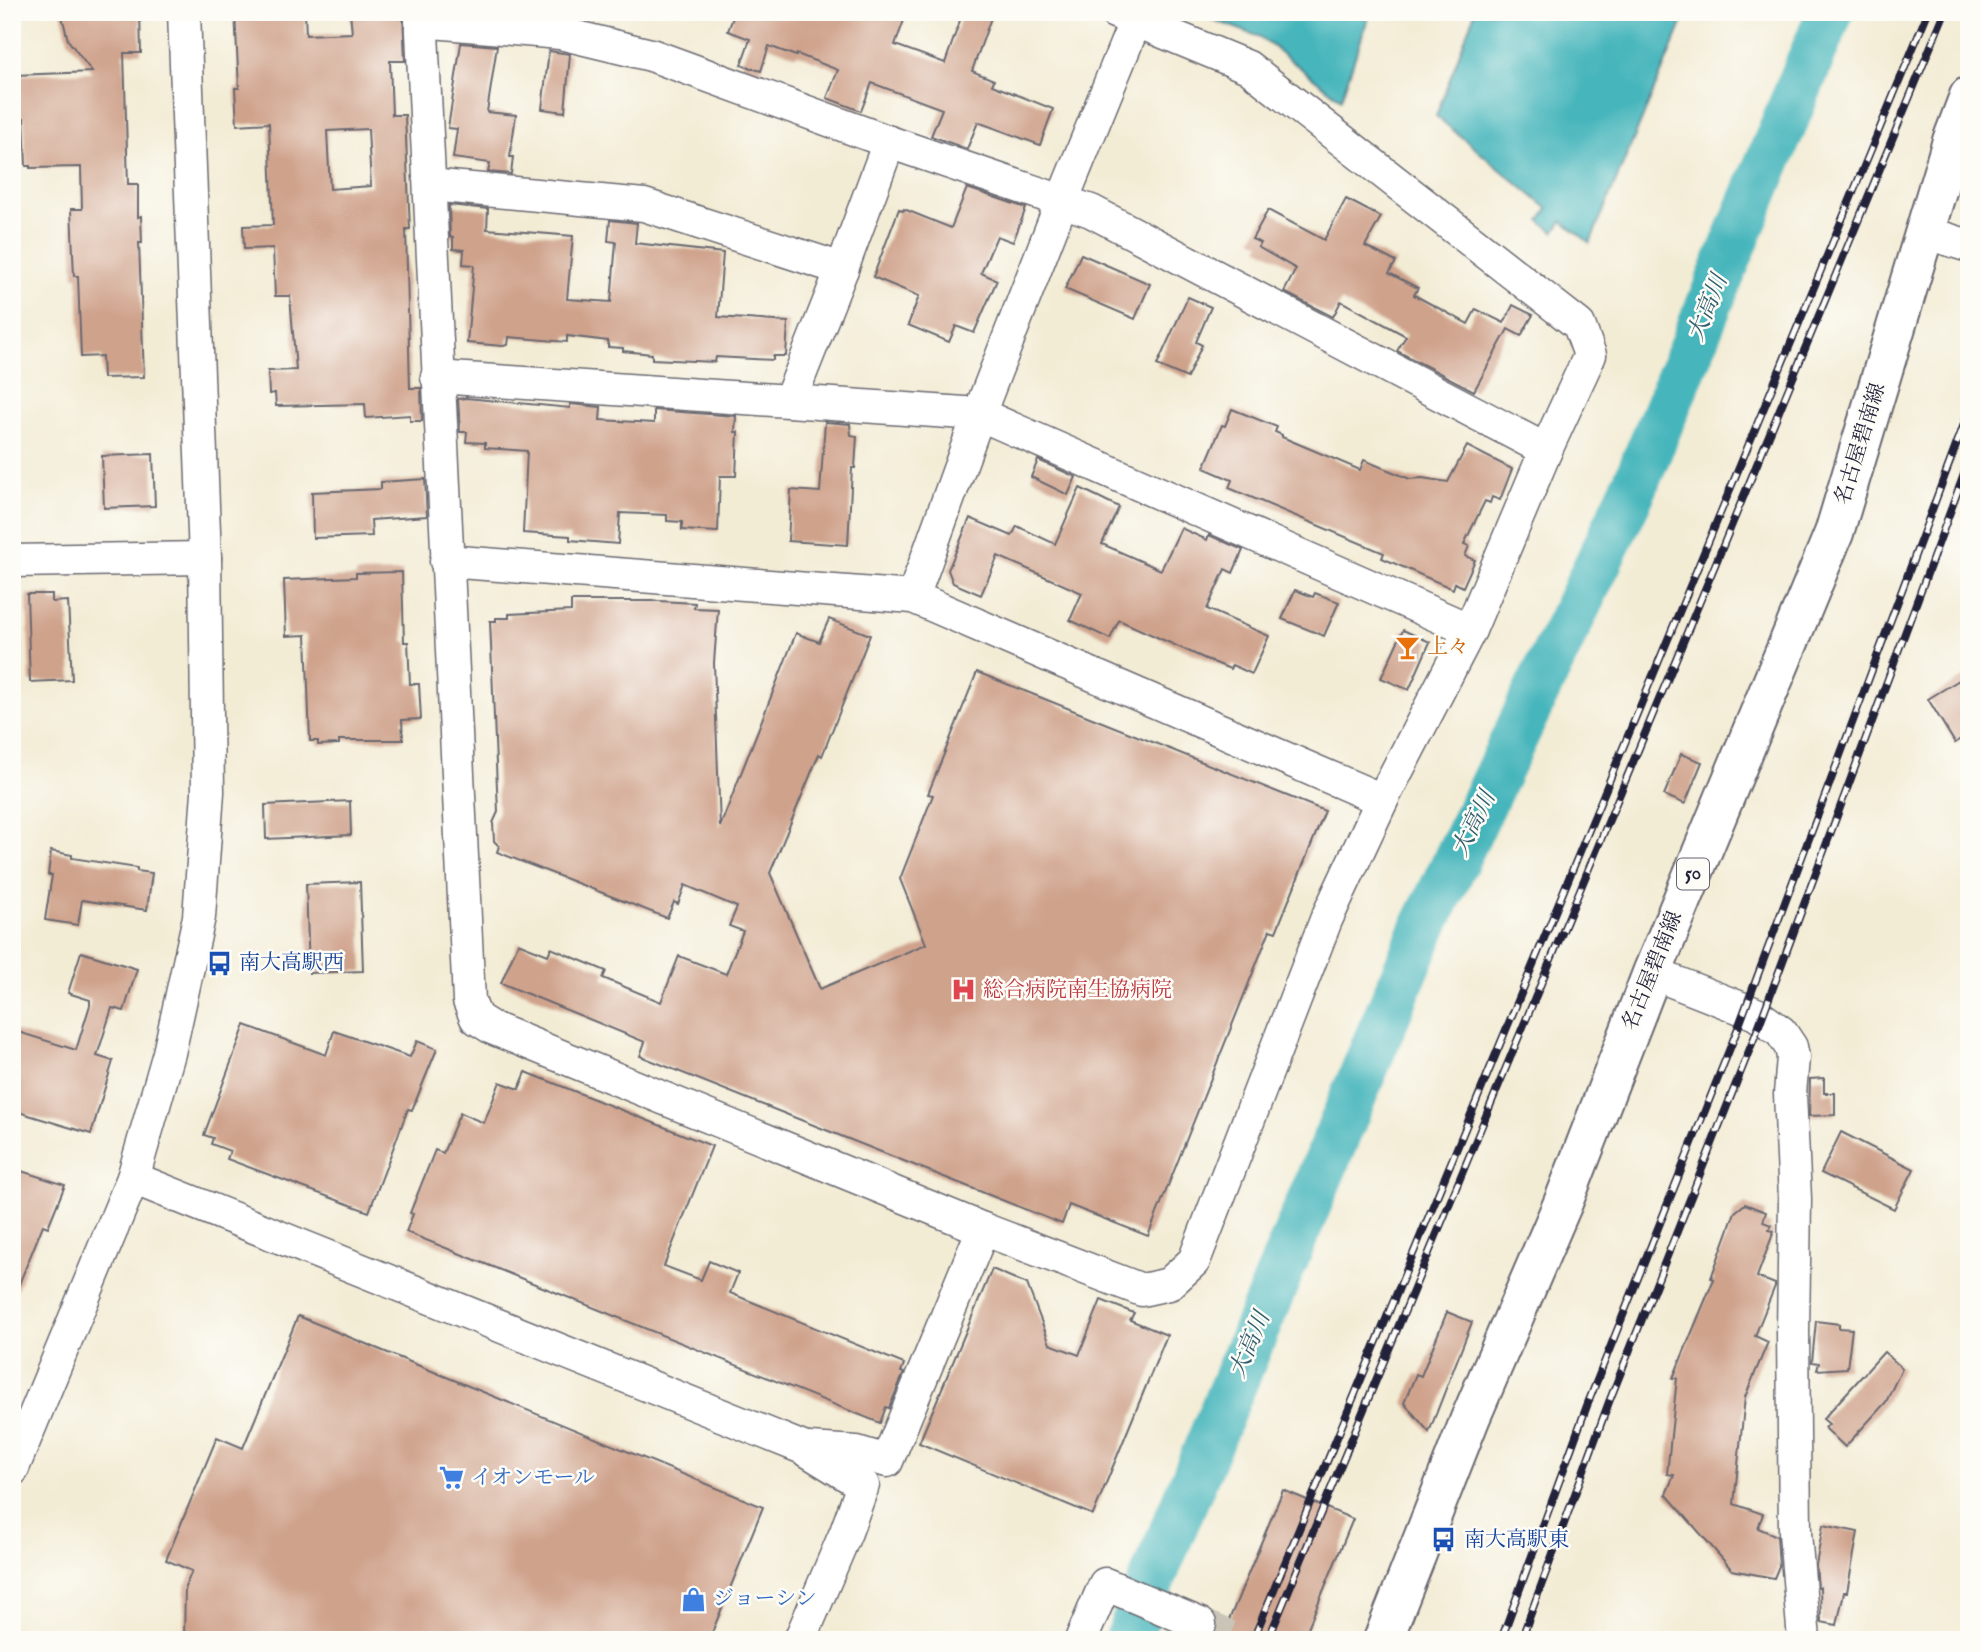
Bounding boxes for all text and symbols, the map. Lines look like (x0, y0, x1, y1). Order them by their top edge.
water label: 大高川 (1682, 268, 1735, 345)
street label: 名古屋碧南線 (1830, 380, 1892, 508)
bar icon: 上々 (1393, 633, 1421, 661)
place label: 上々 (1427, 634, 1469, 661)
water label: 大高川 (1446, 784, 1503, 861)
road number: 50 (1677, 859, 1709, 890)
street label: 名古屋碧南線 (1617, 908, 1689, 1034)
bus stop icon: 南大高駅西 (205, 949, 233, 977)
place label: 南大高駅西 (239, 950, 344, 977)
hospital icon: 総合病院南生協病院 (949, 976, 977, 1004)
place label: 総合病院南生協病院 (983, 977, 1172, 1004)
water label: 大高川 (1223, 1305, 1278, 1382)
supermarket icon: イオンモール (437, 1464, 465, 1492)
place label: イオンモール (471, 1465, 595, 1492)
bus stop icon: 南大高駅東 (1430, 1526, 1458, 1554)
place label: 南大高駅東 (1464, 1527, 1569, 1554)
shop icon: ジョーシン (679, 1585, 707, 1613)
place label: ジョーシン (713, 1586, 817, 1613)

